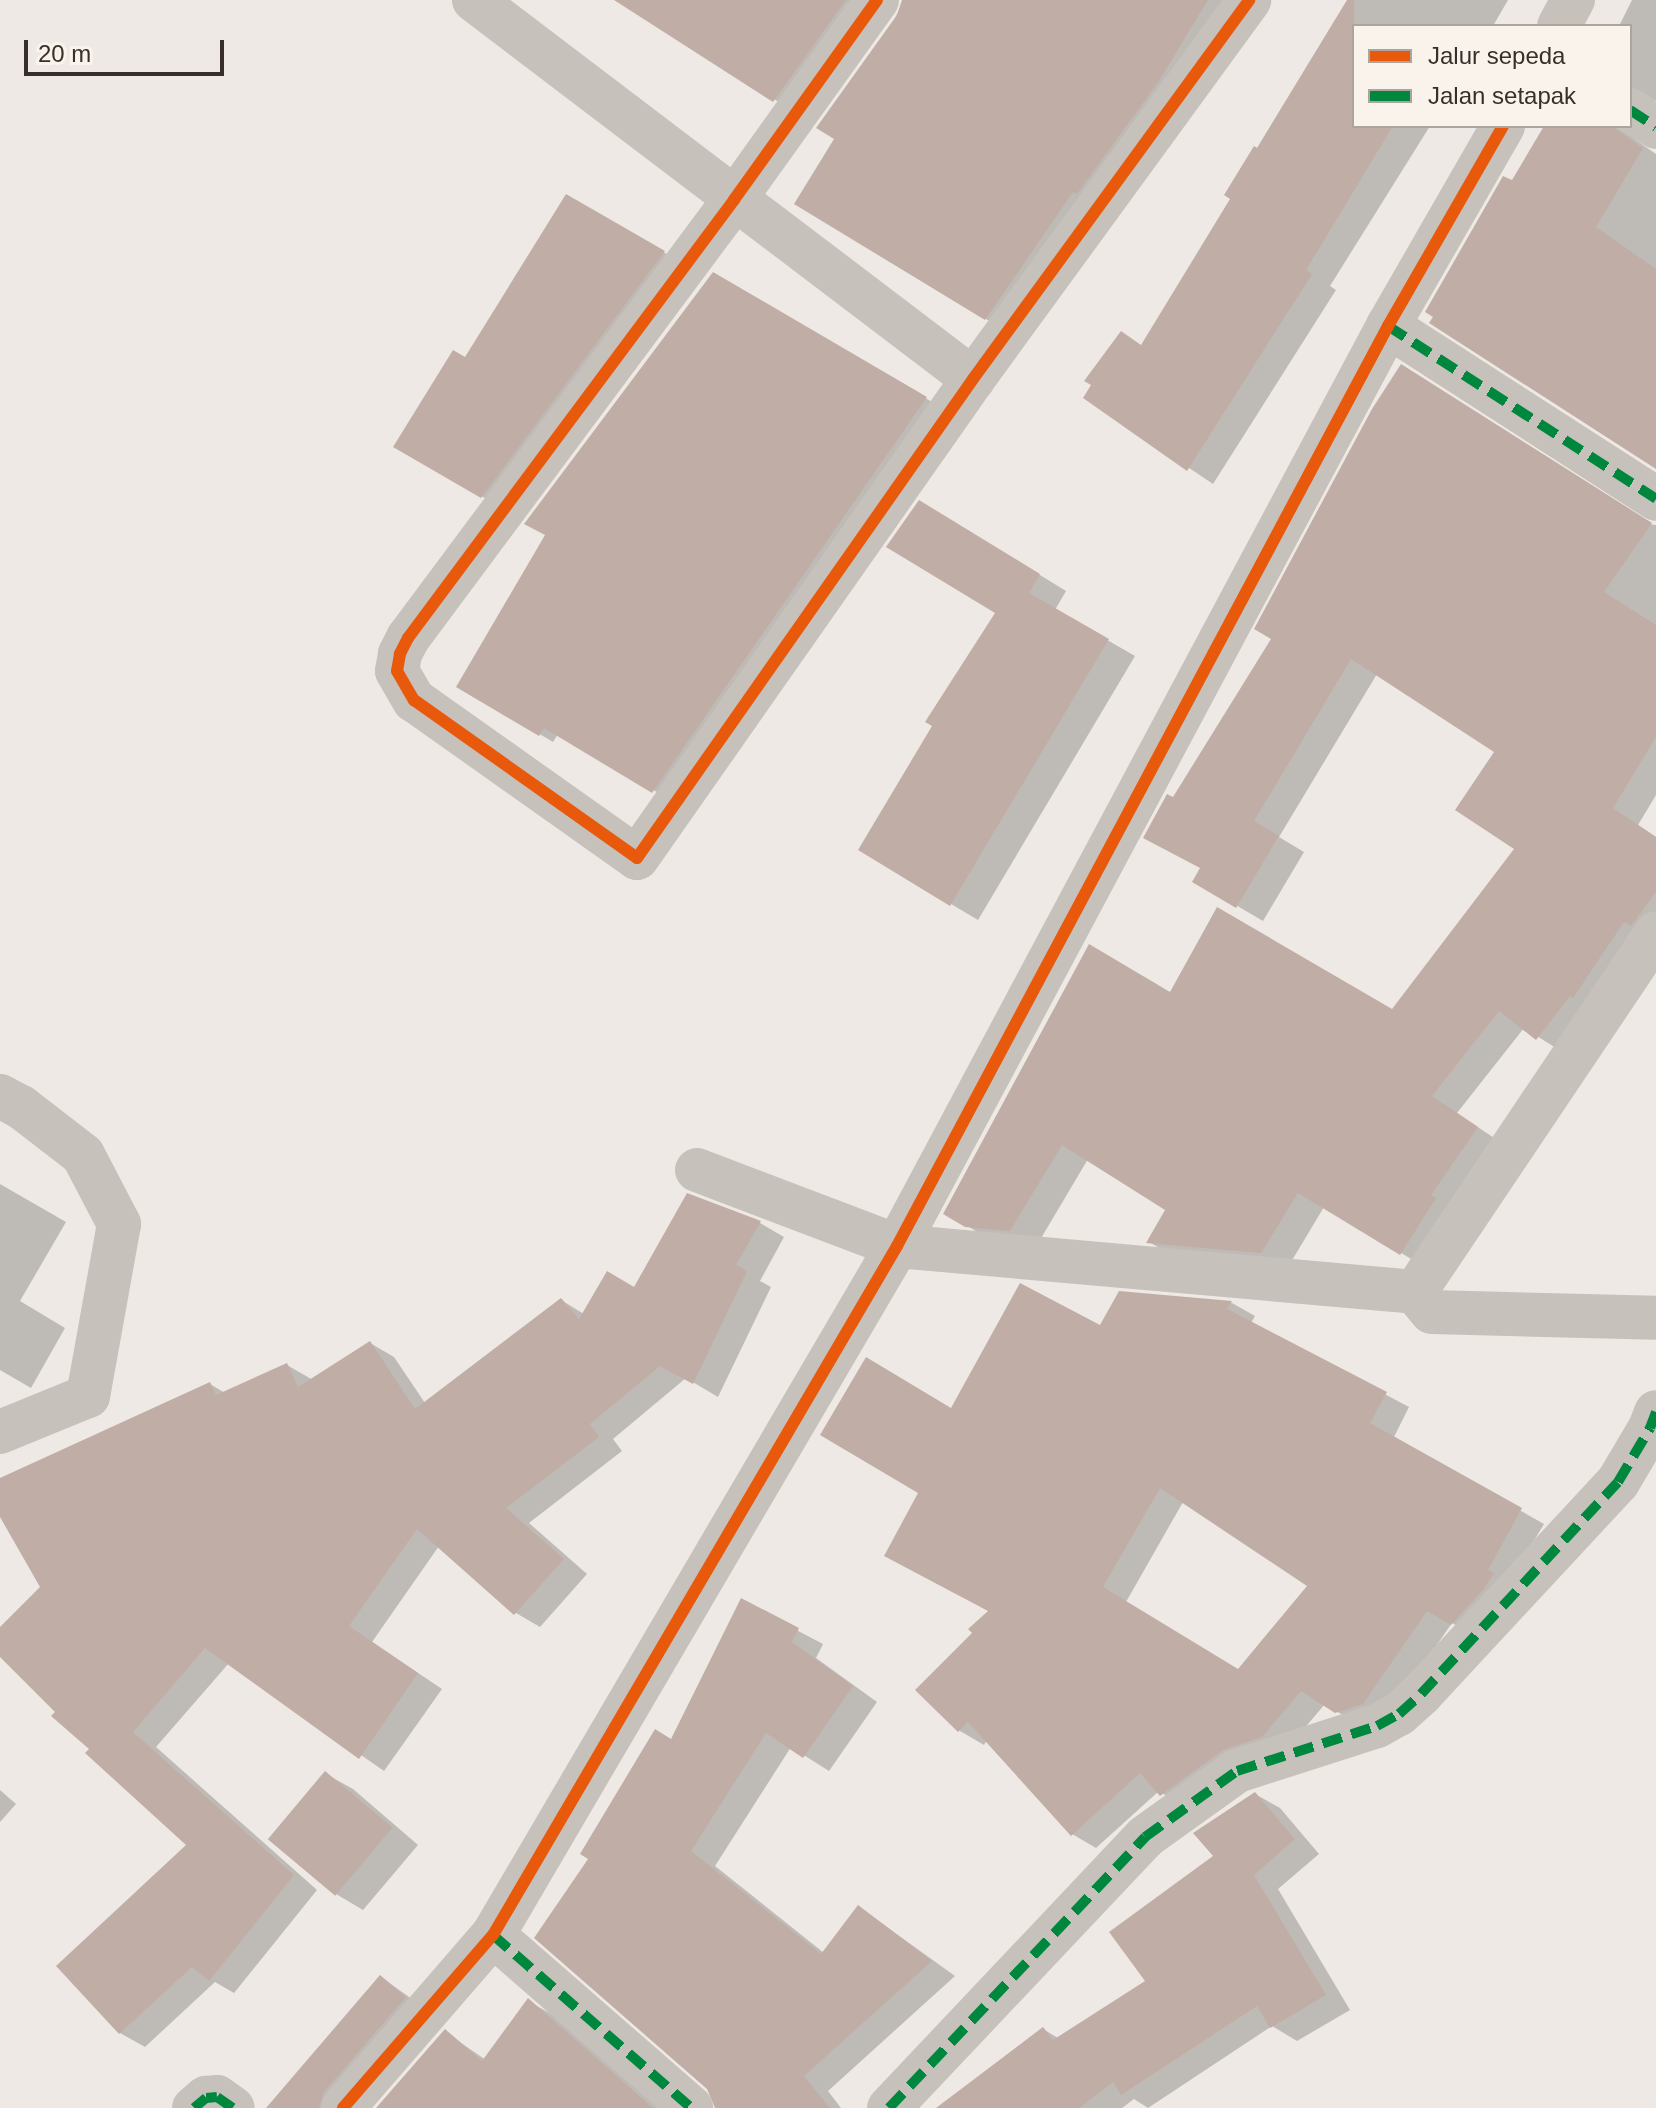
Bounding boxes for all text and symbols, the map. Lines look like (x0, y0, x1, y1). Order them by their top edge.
scale bar (28, 24, 228, 74)
legend (1352, 24, 1632, 128)
text: 20 m (38, 40, 91, 67)
text: Jalur sepeda (1428, 42, 1565, 69)
text: Jalan setapak (1428, 82, 1576, 109)

